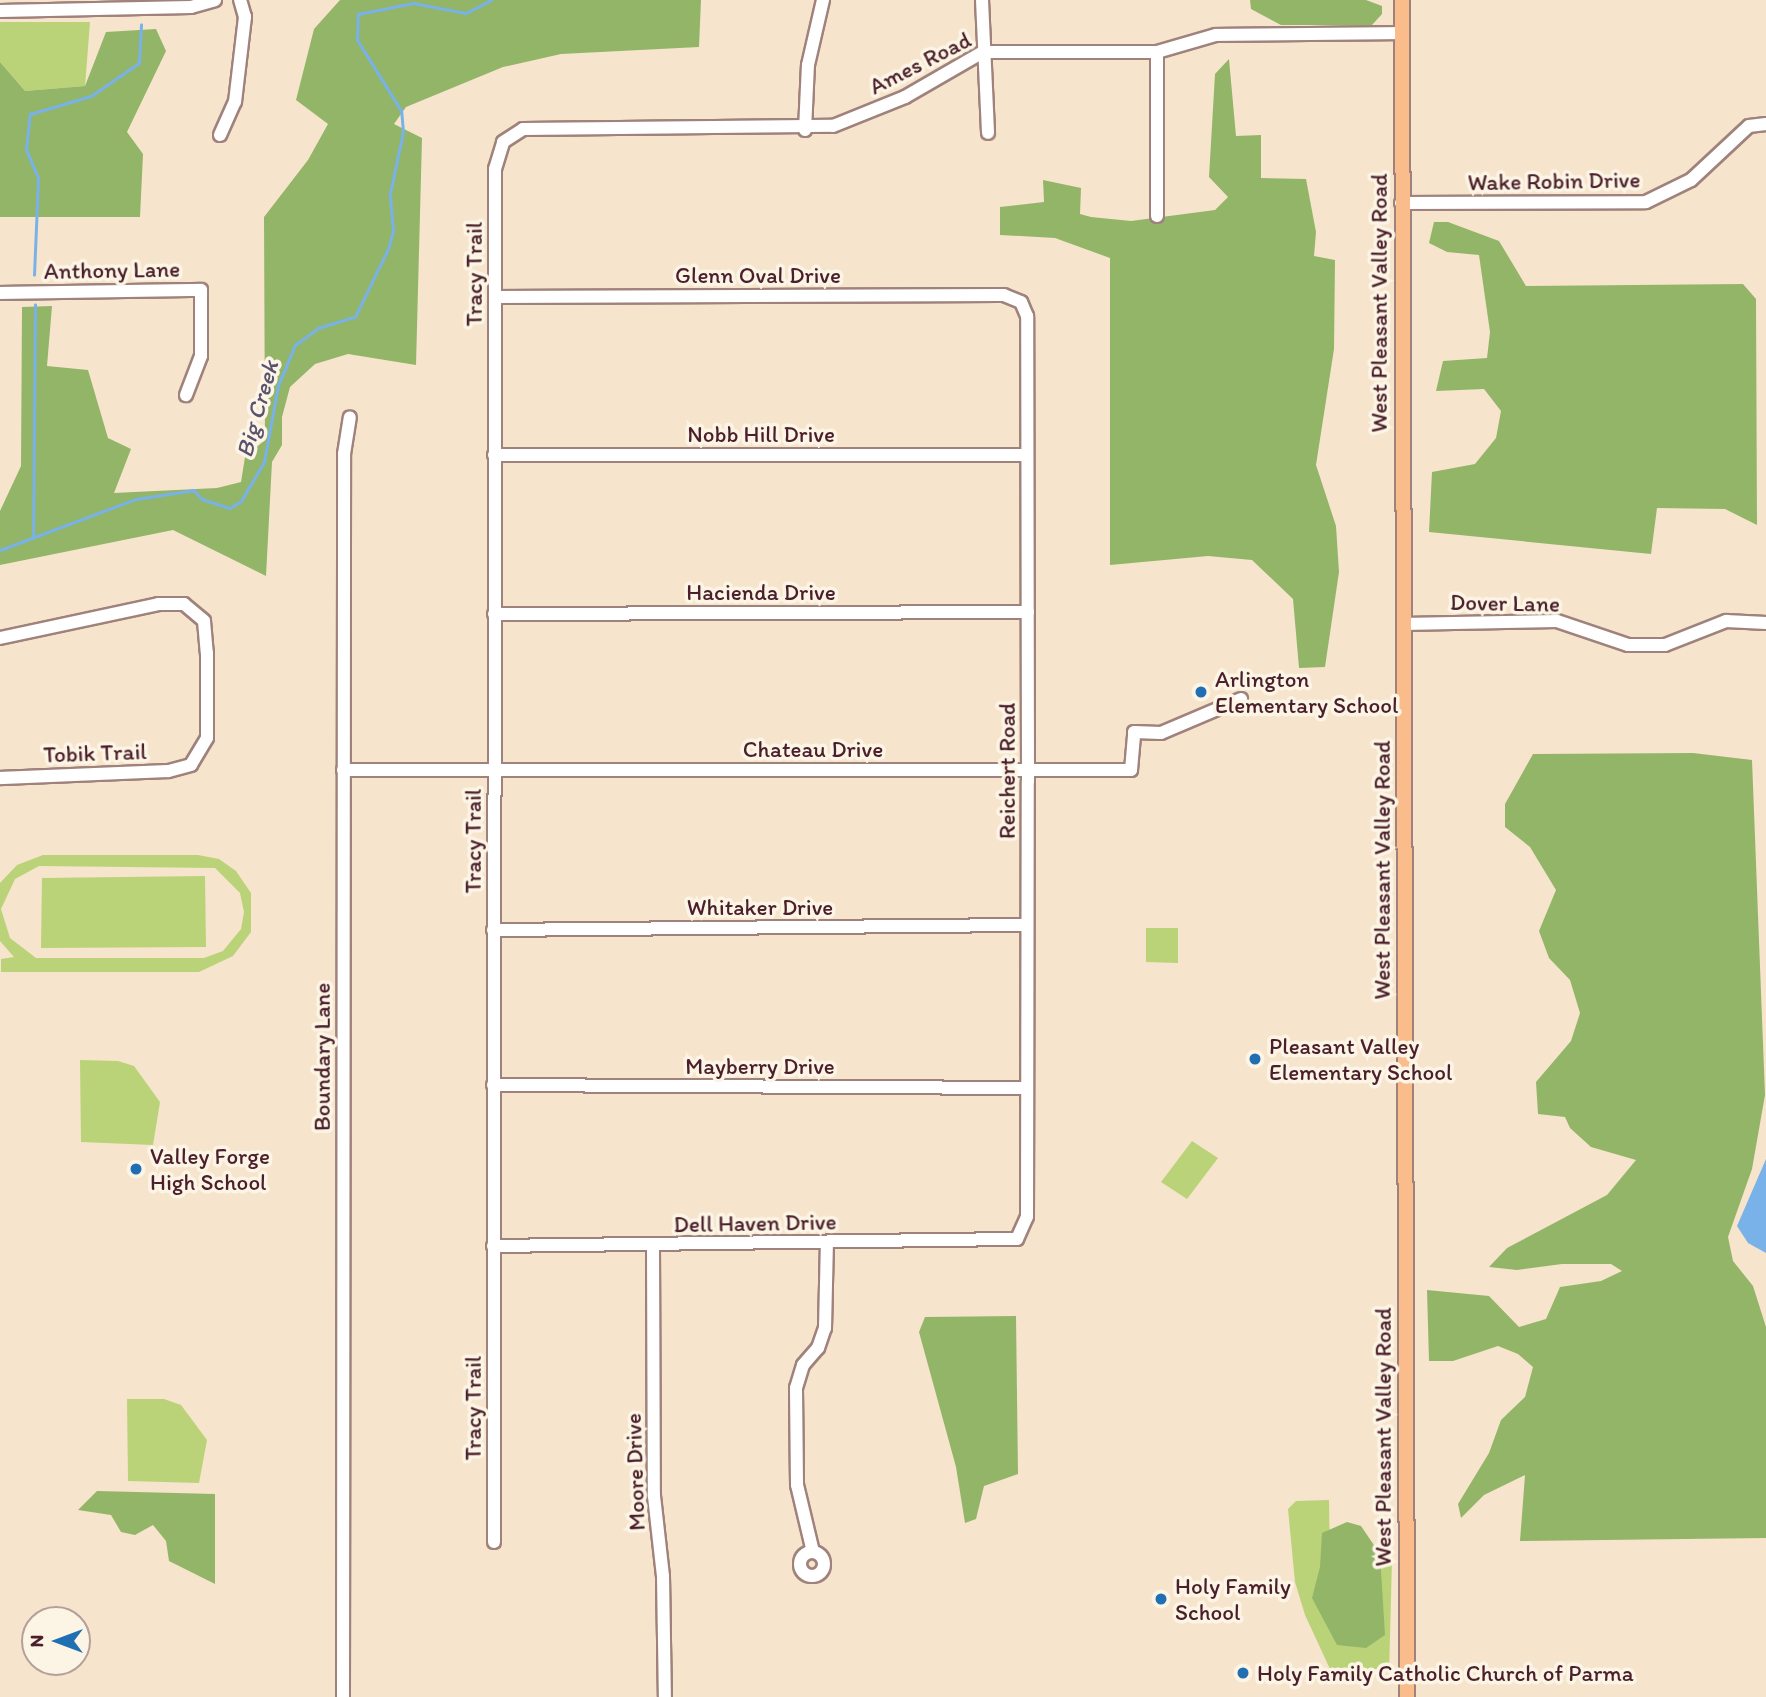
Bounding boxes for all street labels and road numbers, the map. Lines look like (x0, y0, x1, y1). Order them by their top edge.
street label: Ames Road (865, 26, 975, 100)
street label: Wake Robin Drive (1468, 166, 1640, 196)
street label: West Pleasant Valley Road (1365, 174, 1393, 432)
street label: Tracy Trail (460, 222, 488, 326)
street label: Anthony Lane (43, 255, 181, 285)
street label: Glenn Oval Drive (675, 261, 841, 289)
street label: Nobb Hill Drive (687, 420, 835, 448)
street label: Hacienda Drive (686, 578, 836, 606)
street label: Dover Lane (1450, 588, 1560, 618)
street label: Reichert Road (993, 703, 1021, 839)
street label: Chateau Drive (743, 735, 883, 763)
street label: Tobik Trail (44, 737, 146, 769)
street label: West Pleasant Valley Road (1368, 741, 1396, 999)
street label: Tracy Trail (459, 789, 487, 893)
street label: Whitaker Drive (687, 893, 833, 921)
street label: Boundary Lane (308, 982, 336, 1132)
street label: Mayberry Drive (685, 1052, 835, 1080)
street label: Dell Haven Drive (673, 1208, 837, 1238)
street label: West Pleasant Valley Road (1369, 1308, 1397, 1566)
street label: Tracy Trail (459, 1356, 487, 1460)
street label: Moore Drive (619, 1412, 651, 1532)

